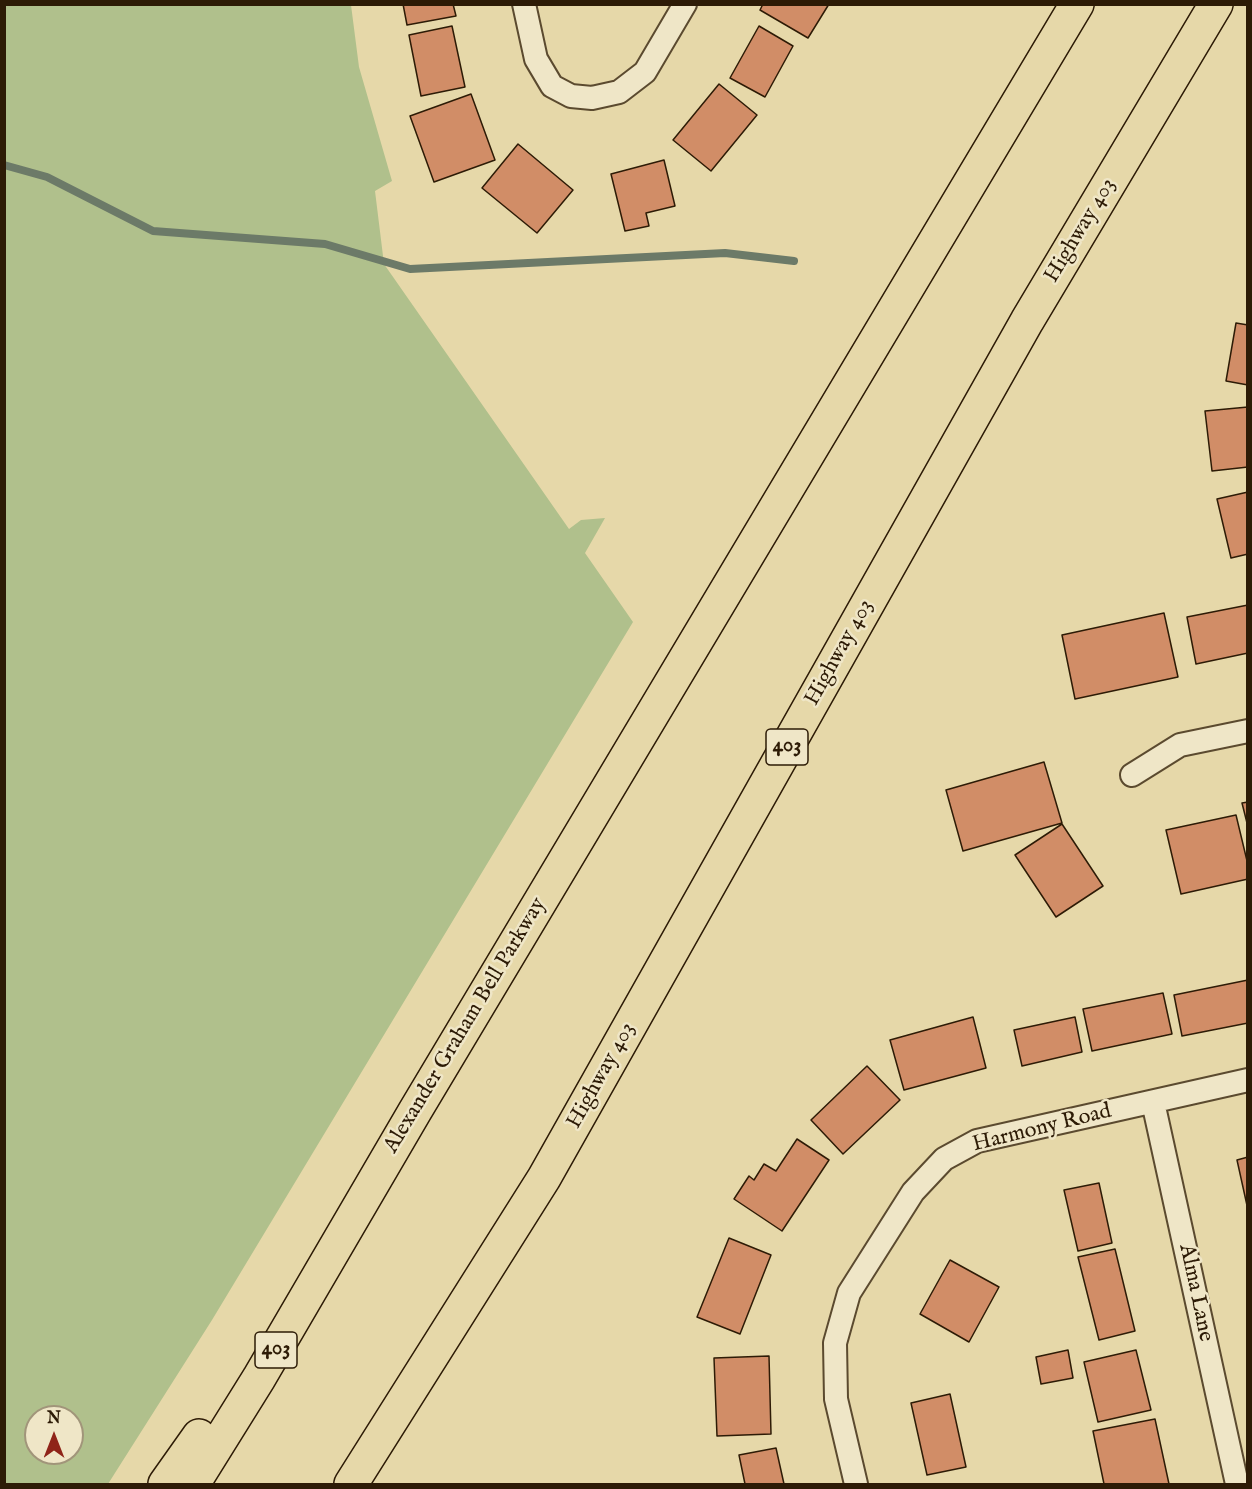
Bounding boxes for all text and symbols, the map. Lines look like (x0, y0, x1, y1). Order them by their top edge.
street label: Highway 403 (1039, 174, 1123, 288)
street label: Highway 403 (800, 595, 880, 711)
road number: 403 (766, 729, 808, 765)
street label: Alexander Graham Bell Parkway (379, 893, 553, 1159)
street label: Highway 403 (562, 1018, 642, 1134)
street label: Harmony Road (970, 1099, 1114, 1159)
street label: Alma Lane (1172, 1242, 1218, 1344)
road number: 403 (255, 1332, 297, 1368)
north arrow (24, 1405, 84, 1465)
text: N (47, 1409, 61, 1429)

